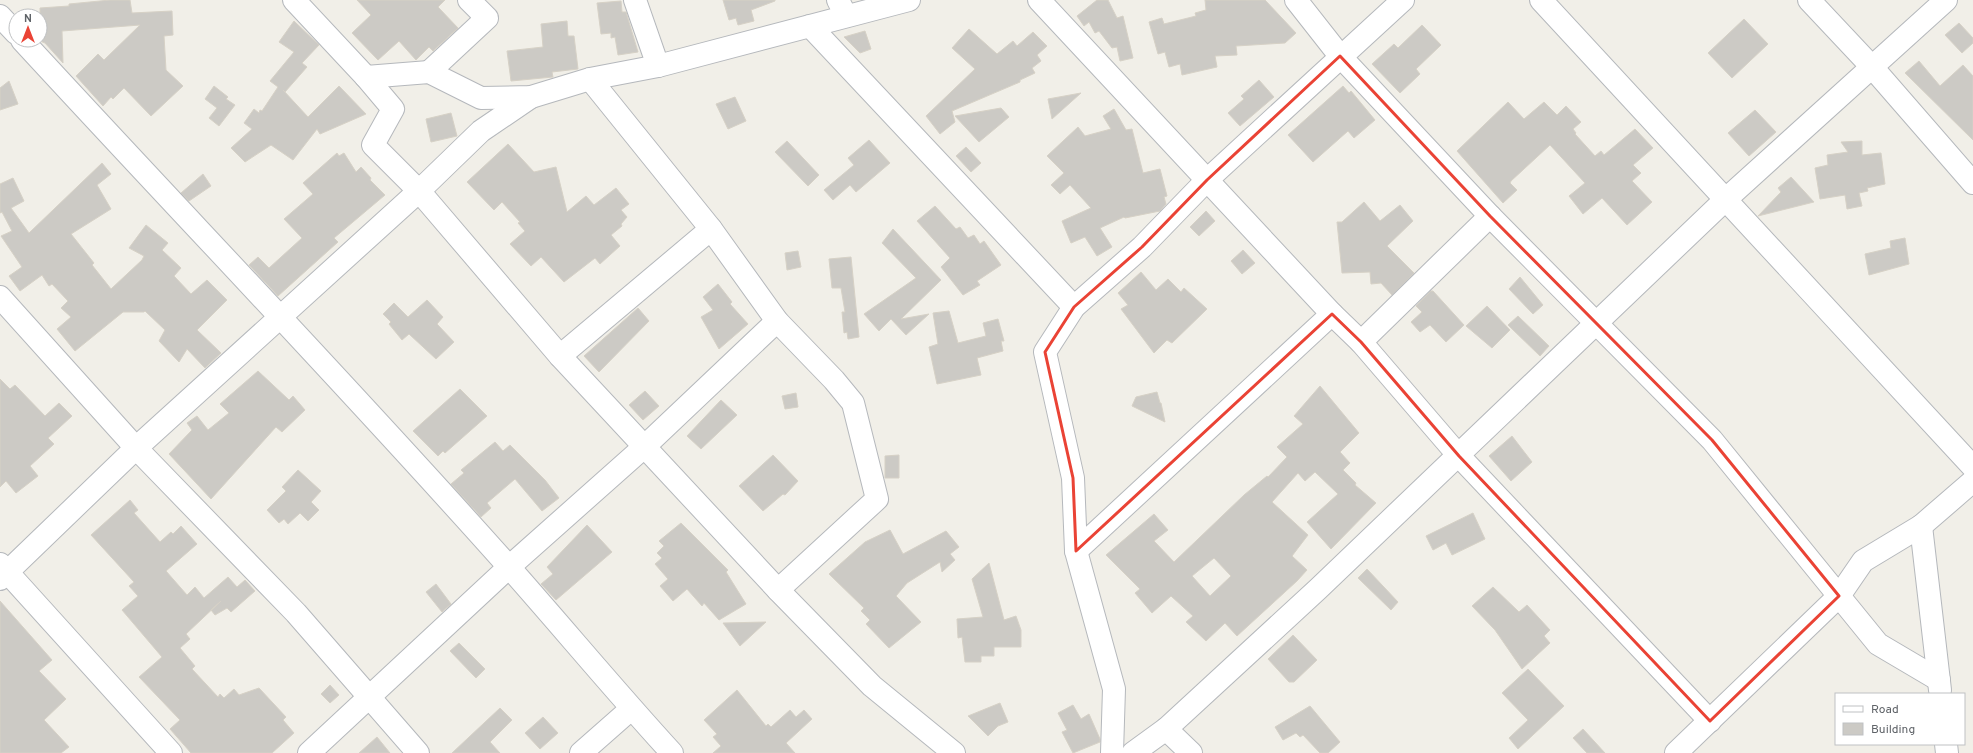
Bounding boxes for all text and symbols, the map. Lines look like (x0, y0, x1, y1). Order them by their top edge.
north arrow (8, 8, 48, 48)
text: N (24, 12, 32, 26)
legend (1835, 693, 1965, 745)
text: Road (1871, 702, 1899, 718)
text: Building (1871, 722, 1915, 738)

